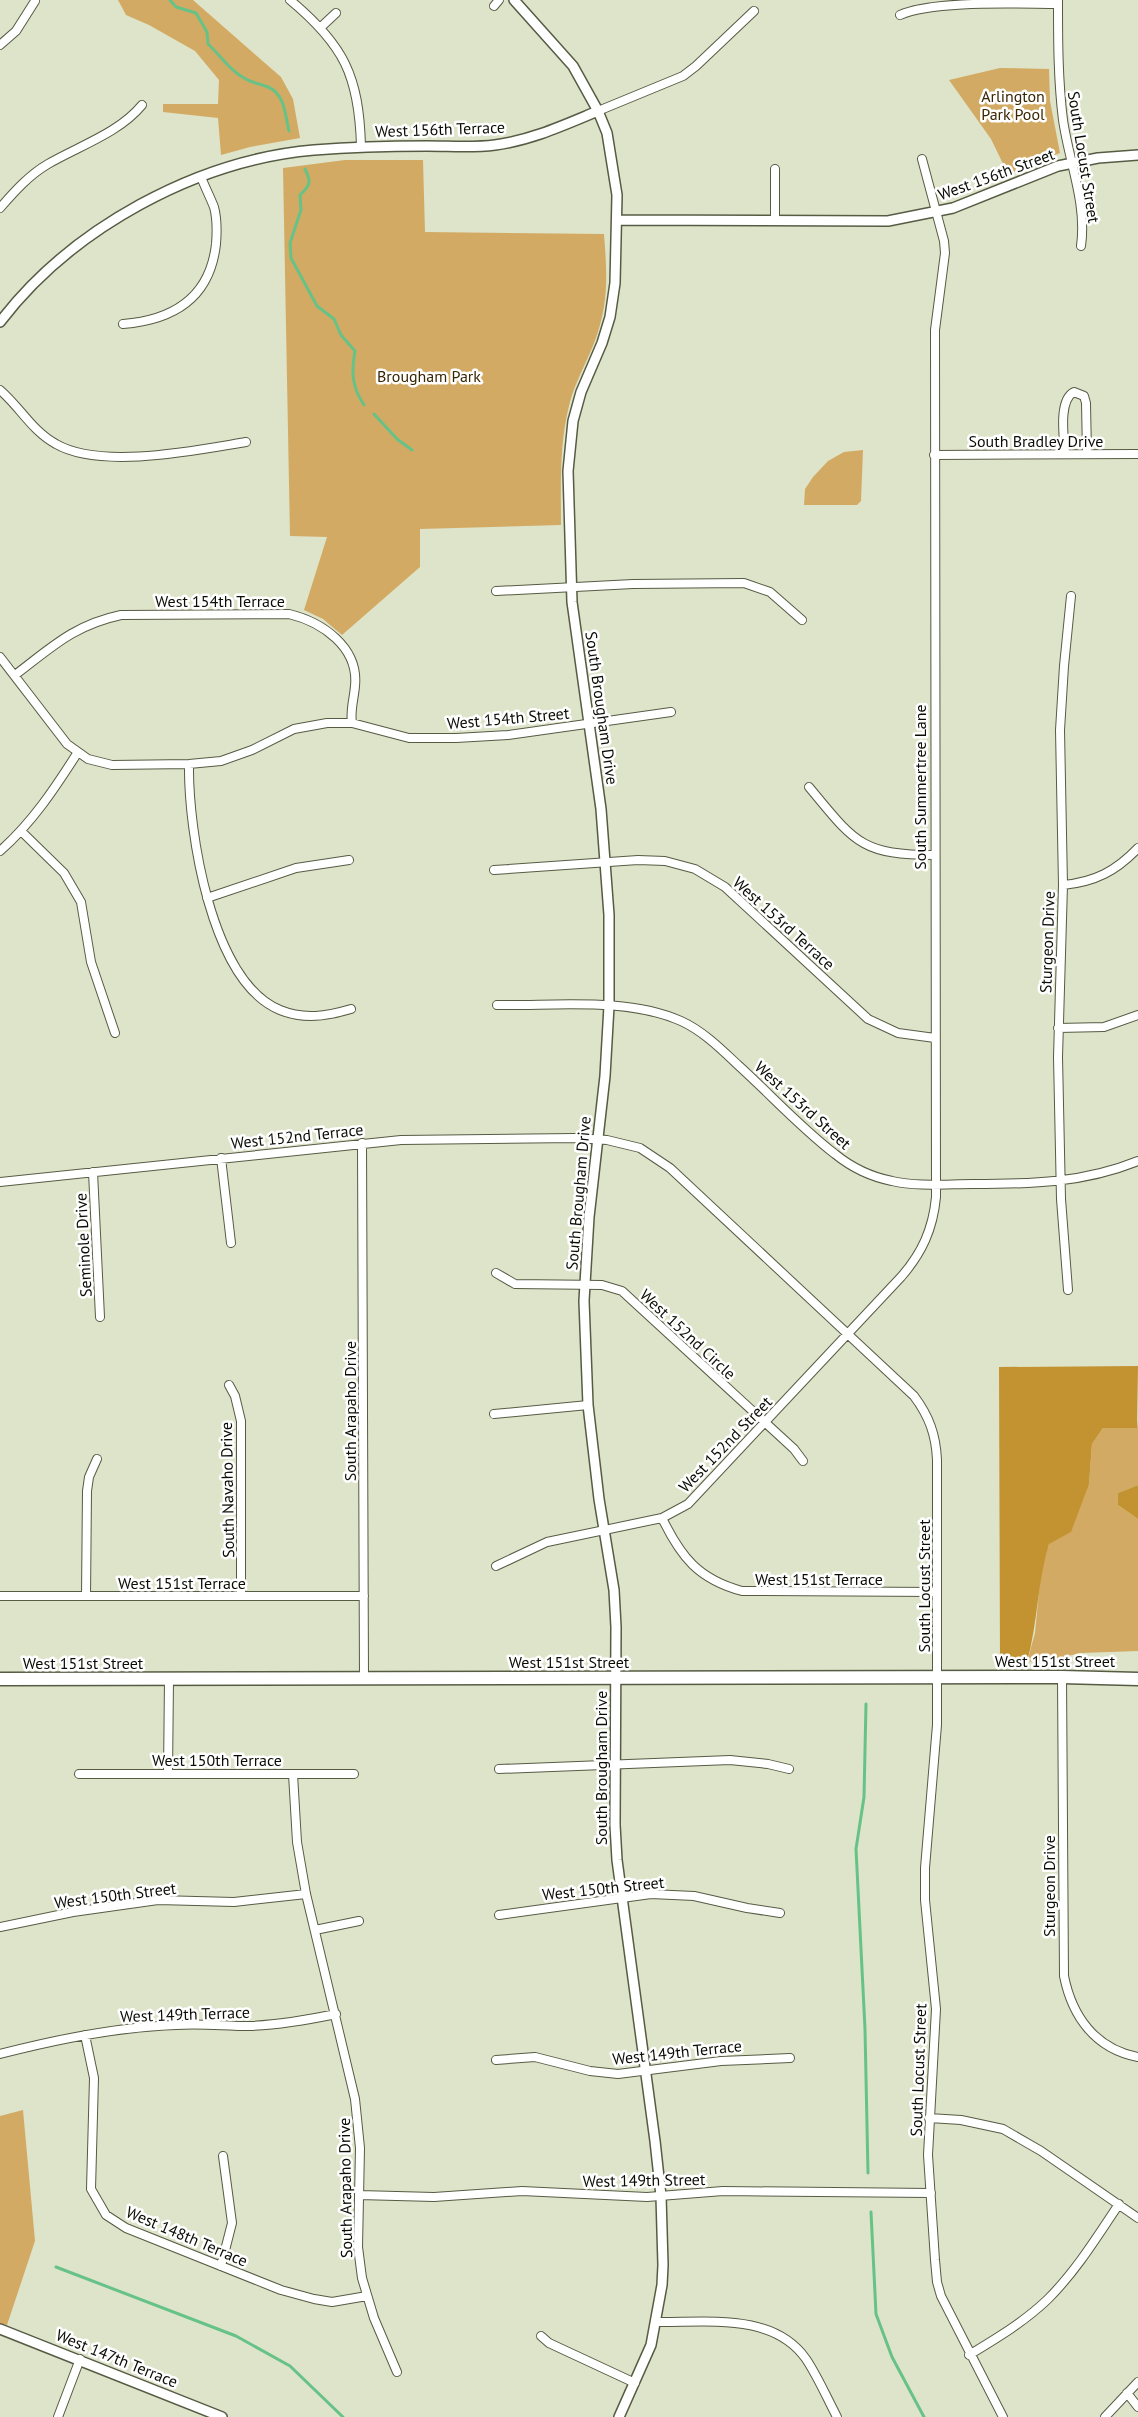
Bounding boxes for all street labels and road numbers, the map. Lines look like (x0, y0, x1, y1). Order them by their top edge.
street label: South Locust Street (1064, 90, 1104, 225)
street label: West 156th Terrace (375, 117, 505, 141)
street label: West 156th Street (935, 143, 1058, 204)
street label: South Bradley Drive (969, 431, 1103, 451)
street label: West 154th Terrace (155, 591, 285, 611)
street label: South Brougham Drive (581, 630, 623, 786)
street label: West 154th Street (446, 703, 571, 733)
street label: South Summertree Lane (910, 704, 930, 870)
street label: West 153rd Terrace (729, 872, 839, 974)
street label: Sturgeon Drive (1035, 891, 1059, 993)
street label: West 153rd Street (751, 1057, 856, 1154)
street label: South Brougham Drive (561, 1115, 595, 1271)
street label: West 152nd Terrace (230, 1119, 364, 1153)
street label: Seminole Drive (70, 1192, 96, 1298)
street label: West 152nd Circle (636, 1284, 740, 1384)
street label: South Arapaho Drive (340, 1341, 360, 1481)
street label: West 152nd Street (674, 1391, 776, 1496)
street label: South Navaho Drive (216, 1422, 238, 1558)
street label: South Locust Street (914, 1519, 934, 1653)
street label: West 151st Terrace (755, 1569, 883, 1589)
street label: West 151st Terrace (118, 1573, 246, 1593)
street label: West 151st Street (995, 1651, 1116, 1671)
street label: West 151st Street (509, 1652, 630, 1672)
street label: West 151st Street (23, 1653, 144, 1673)
street label: South Brougham Drive (591, 1691, 611, 1845)
street label: West 150th Terrace (152, 1750, 282, 1770)
street label: Sturgeon Drive (1039, 1835, 1059, 1937)
street label: West 150th Street (541, 1872, 666, 1904)
street label: West 150th Street (53, 1878, 178, 1912)
street label: West 149th Terrace (120, 2002, 250, 2026)
street label: South Locust Street (906, 2003, 930, 2137)
street label: West 149th Terrace (611, 2035, 743, 2069)
street label: South Arapaho Drive (334, 2118, 356, 2258)
street label: West 149th Street (583, 2169, 706, 2191)
street label: West 148th Terrace (123, 2201, 251, 2271)
street label: West 147th Terrace (53, 2324, 181, 2392)

